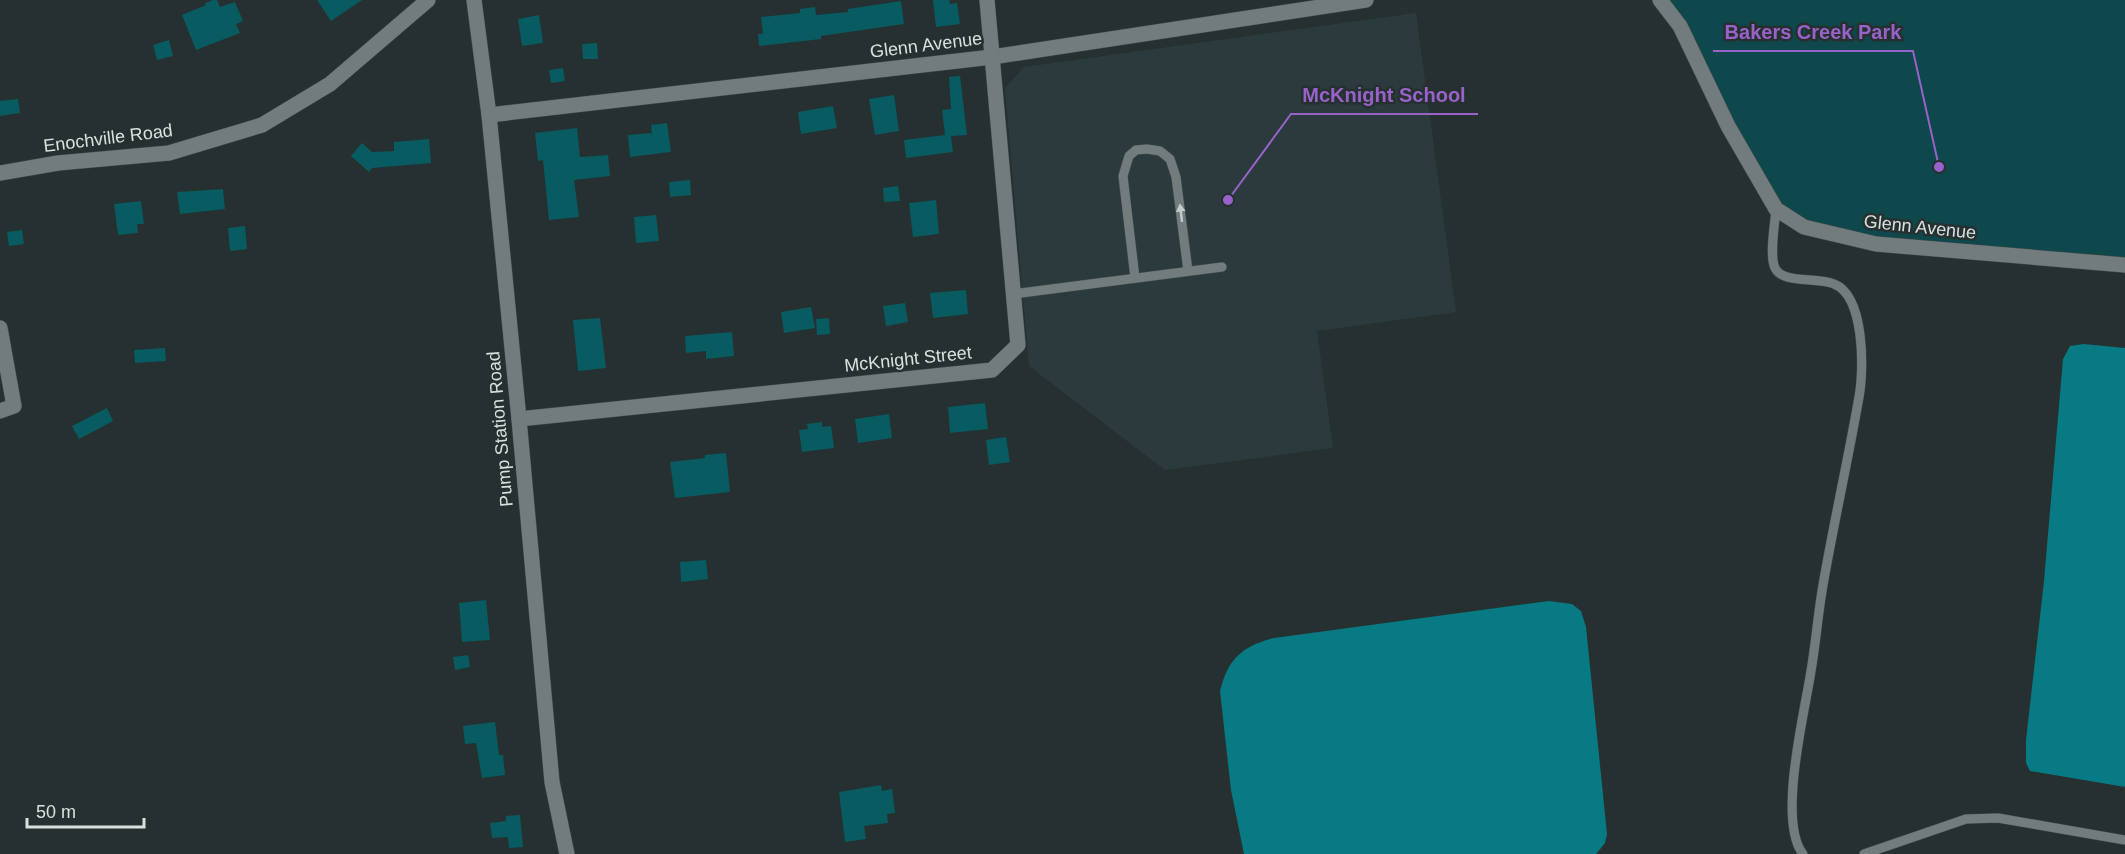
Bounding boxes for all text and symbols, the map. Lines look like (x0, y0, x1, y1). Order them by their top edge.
callout: Bakers Creek Park (1713, 13, 1913, 51)
text: Bakers Creek Park (1725, 21, 1902, 43)
street label: Glenn Avenue (869, 28, 983, 62)
callout: McKnight School (1291, 76, 1478, 114)
text: McKnight School (1302, 84, 1466, 106)
street label: Enochville Road (42, 120, 174, 156)
one-way arrow (1176, 203, 1185, 222)
street label: Glenn Avenue (1863, 211, 1977, 243)
street label: McKnight Street (843, 342, 973, 376)
street label: Pump Station Road (483, 350, 517, 508)
scale bar (27, 791, 144, 829)
text: 50 m (36, 802, 76, 822)

